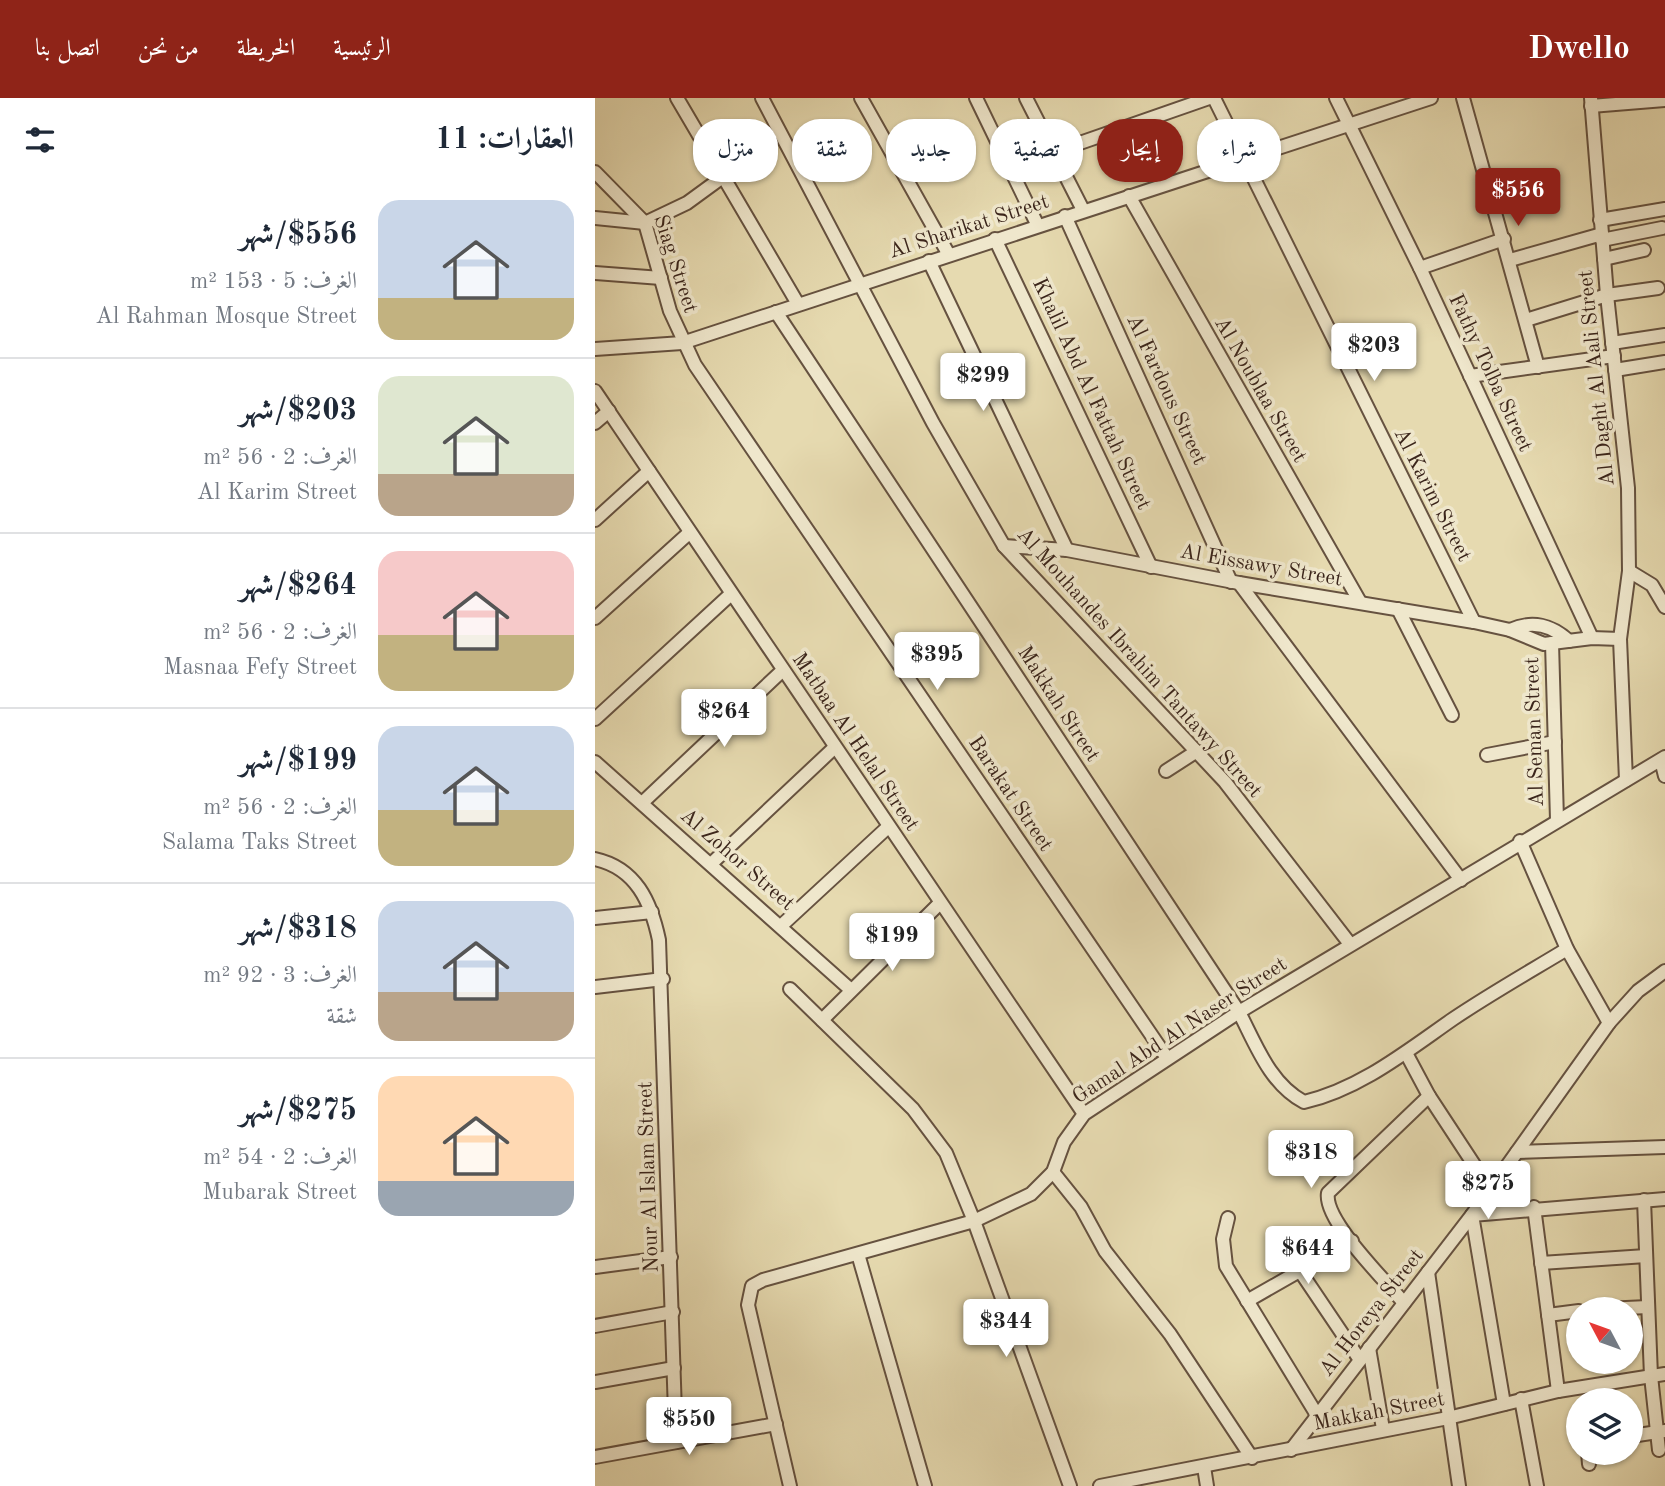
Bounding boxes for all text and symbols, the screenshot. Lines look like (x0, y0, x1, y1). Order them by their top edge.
text: Dwello (1528, 33, 1630, 66)
text: اتصل بنا (35, 37, 100, 61)
text: من نحن (138, 37, 199, 61)
text: الخريطة (237, 37, 295, 61)
text: الرئيسية (333, 37, 391, 61)
chip: منزل (693, 119, 778, 182)
chip: شقة (792, 119, 872, 182)
chip: جديد (886, 119, 976, 182)
chip: تصفية (990, 119, 1083, 182)
chip: إيجار (1097, 119, 1183, 182)
chip: شراء (1197, 119, 1281, 182)
icon: filters (21, 121, 59, 159)
text: العقارات: 11 (435, 125, 574, 155)
pin: $556 (1477, 169, 1559, 228)
text: $556 (1491, 179, 1545, 202)
street label: Al Sharikat Street (886, 191, 1052, 263)
street label: Siag Street (649, 212, 701, 316)
text: $556/شهر (239, 220, 357, 250)
icon: home (434, 228, 518, 312)
street label: Al Daght Al Aali Street (1575, 269, 1619, 487)
text: الغرف: 5 · 153 m² (190, 270, 357, 293)
street label: Khalil Abd Al Fattah Street (1028, 275, 1154, 513)
street label: Fathy Tolba Street (1444, 291, 1536, 455)
text: Al Rahman Mosque Street (95, 305, 357, 328)
street label: Al Fardous Street (1122, 312, 1210, 468)
street label: Al Noublaa Street (1210, 314, 1310, 466)
pin: $203 (1333, 324, 1415, 383)
text: $203 (1347, 334, 1401, 357)
pin: $299 (942, 354, 1024, 413)
text: $299 (956, 364, 1010, 387)
text: $203/شهر (239, 396, 357, 426)
icon: home (434, 404, 518, 488)
street label: Al Karim Street (1389, 425, 1475, 565)
text: الغرف: 2 · 56 m² (203, 446, 357, 469)
text: Al Karim Street (197, 481, 357, 504)
street label: Al Mouhandes Ibrahim Tantawy Street (1012, 524, 1266, 802)
street label: Al Eissawy Street (1178, 541, 1344, 591)
text: $264/شهر (239, 571, 357, 601)
icon: home (434, 579, 518, 663)
text: الغرف: 2 · 56 m² (203, 621, 357, 644)
pin: $395 (896, 632, 978, 692)
street label: Makkah Street (1013, 642, 1103, 766)
text: $395 (910, 643, 964, 666)
street label: Matbaa Al Helal Street (788, 649, 922, 835)
text: Masnaa Fefy Street (163, 656, 357, 679)
street label: Al Seman Street (1522, 657, 1548, 807)
pin: $264 (683, 690, 765, 749)
text: $264 (697, 700, 751, 723)
street label: Barakat Street (964, 733, 1056, 855)
text: $199/شهر (239, 746, 357, 776)
icon: home (434, 754, 518, 838)
text: الغرف: 2 · 56 m² (203, 796, 357, 819)
street label: Al Zohor Street (676, 805, 798, 915)
text: Salama Taks Street (162, 831, 357, 854)
text: $318/شهر (239, 914, 357, 944)
pin: $199 (851, 914, 933, 973)
text: $199 (865, 924, 919, 947)
icon: home (434, 929, 518, 1013)
street label: Gamal Abd Al Naser Street (1069, 954, 1291, 1108)
text: الغرف: 3 · 92 m² (203, 964, 357, 987)
text: شقة (327, 1005, 357, 1028)
street label: Nour Al Islam Street (635, 1081, 663, 1273)
text: $275/شهر (239, 1096, 357, 1126)
icon: home (434, 1104, 518, 1188)
pin: $318 (1270, 1130, 1352, 1190)
text: $318 (1284, 1141, 1338, 1164)
text: الغرف: 2 · 54 m² (203, 1146, 357, 1169)
pin: $275 (1447, 1162, 1529, 1221)
text: $275 (1461, 1172, 1515, 1195)
text: Mubarak Street (202, 1181, 357, 1204)
pin: $644 (1267, 1226, 1349, 1286)
text: $644 (1281, 1237, 1335, 1260)
street label: Al Horeya Street (1316, 1245, 1428, 1381)
north arrow (1566, 1297, 1643, 1374)
map controls (1566, 1297, 1643, 1465)
pin: $344 (965, 1300, 1047, 1359)
text: $344 (979, 1310, 1033, 1333)
button: layers (1566, 1388, 1643, 1465)
street label: Makkah Street (1312, 1389, 1446, 1435)
pin: $550 (648, 1398, 730, 1457)
text: $550 (662, 1408, 716, 1431)

